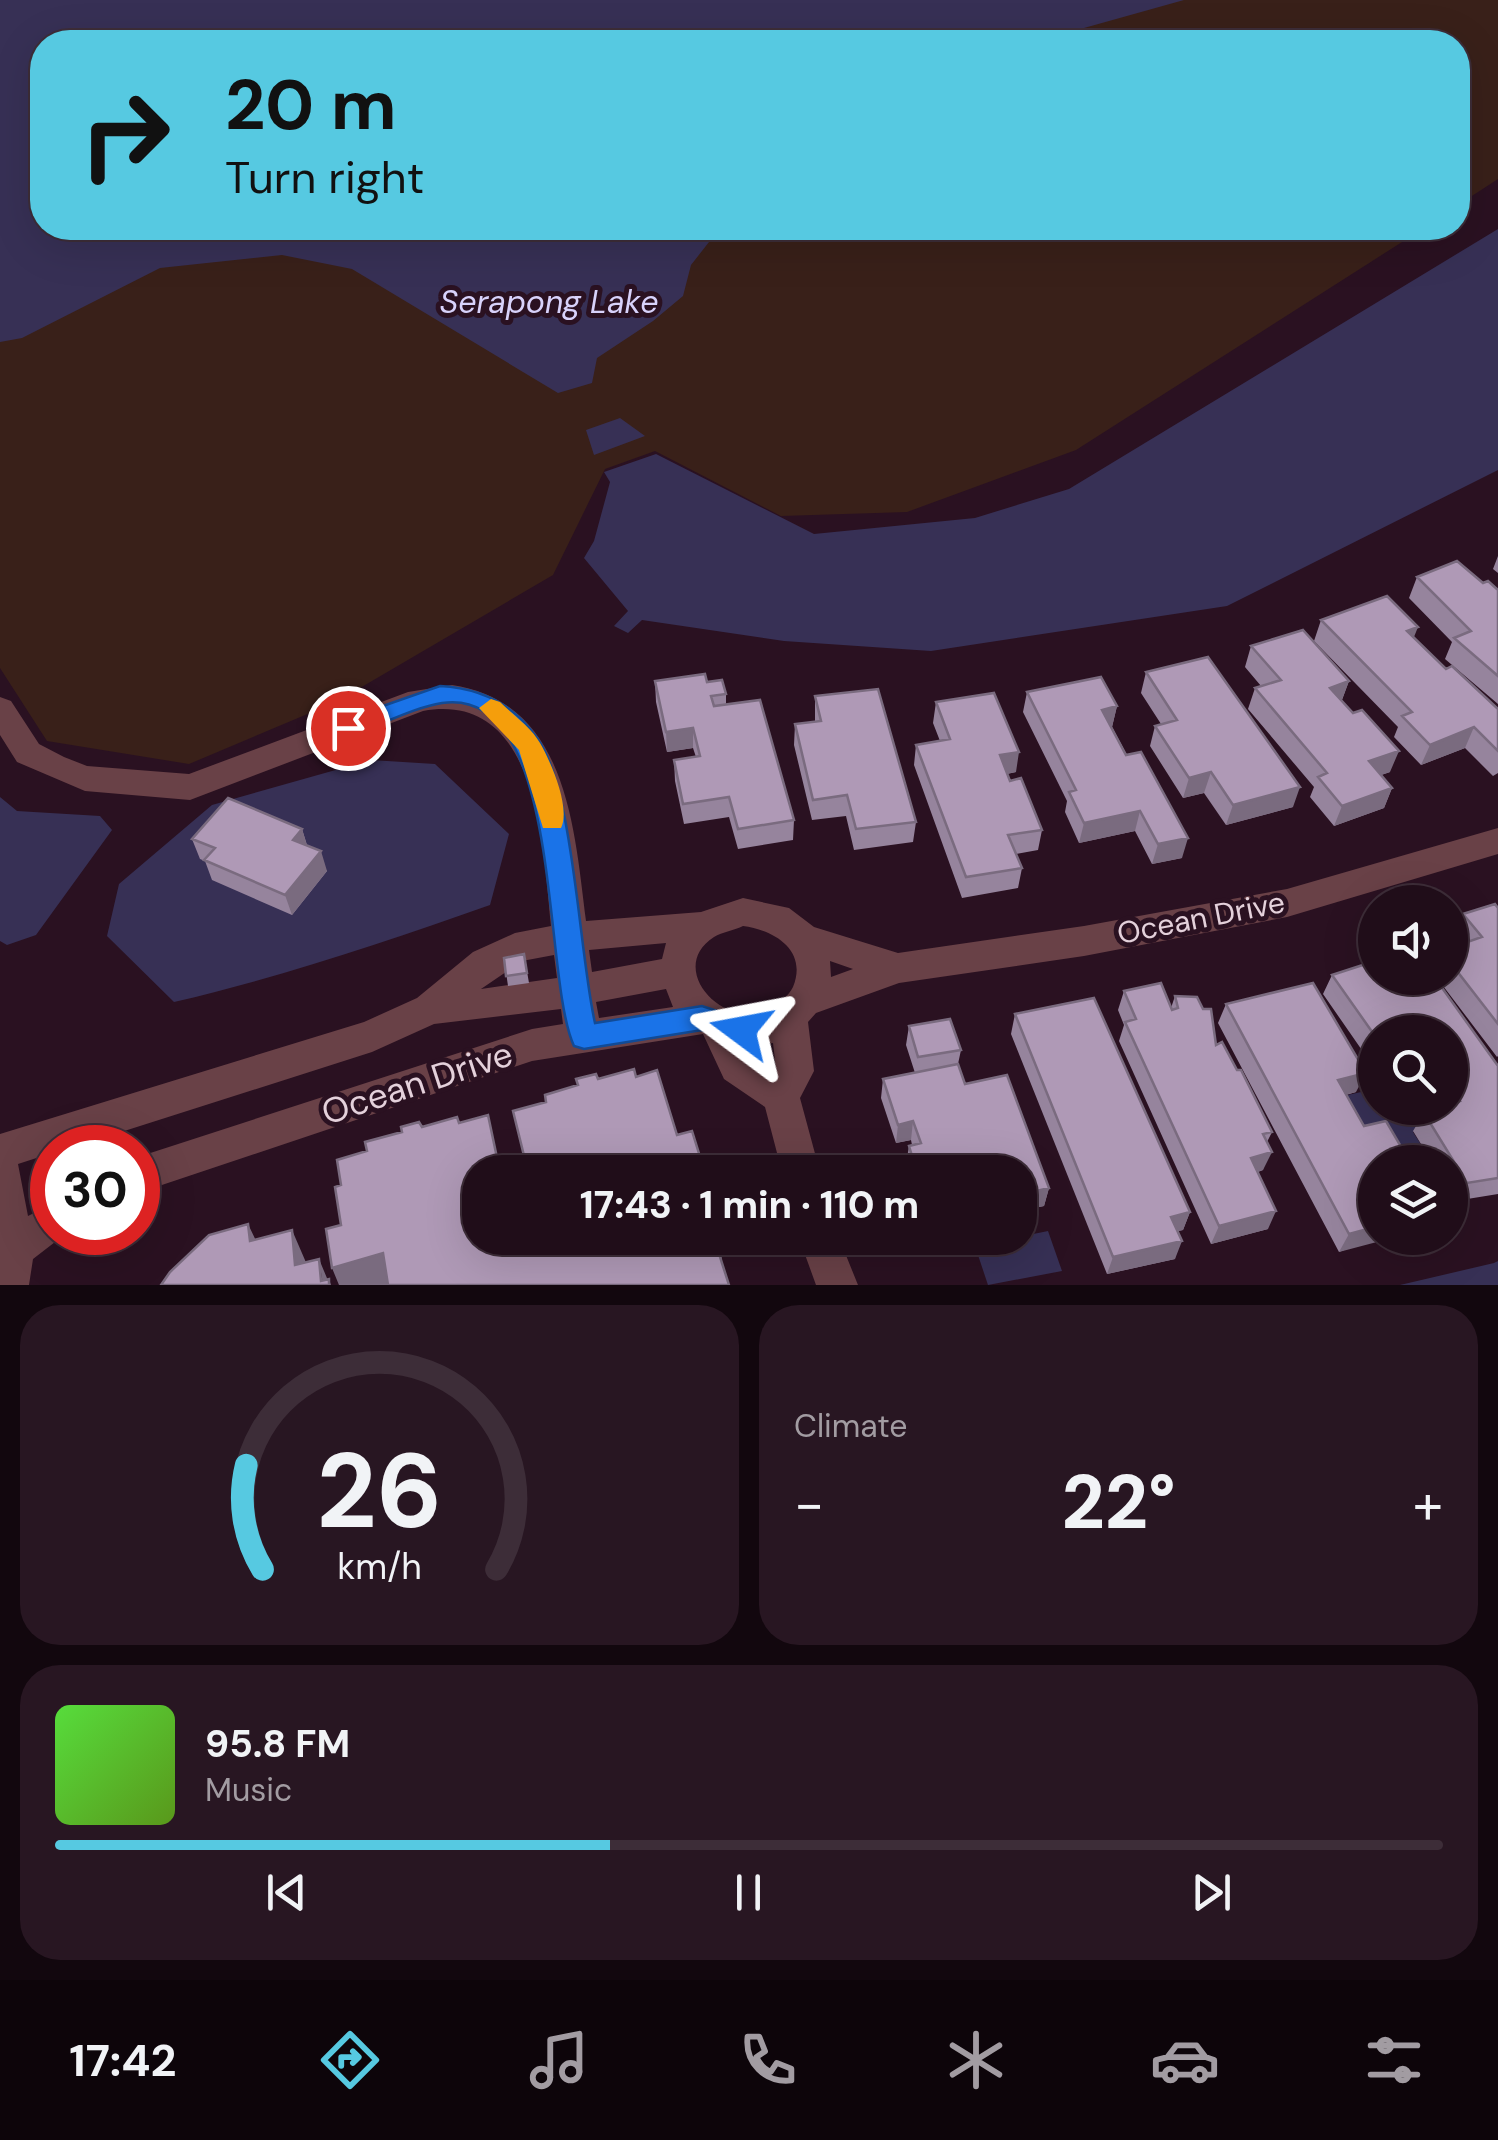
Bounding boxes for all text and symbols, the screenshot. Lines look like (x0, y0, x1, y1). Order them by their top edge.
text: 20 m (225, 60, 397, 151)
icon: right (60, 70, 190, 200)
text: Turn right (225, 148, 424, 207)
water label: Serapong Lake (440, 281, 658, 323)
pin (306, 686, 391, 771)
icon: arrive (321, 701, 376, 756)
street label: Ocean Drive (1114, 882, 1288, 953)
map controls (1358, 885, 1468, 1255)
button: sound (1358, 885, 1468, 995)
position arrow (689, 978, 793, 1082)
button: search (1358, 1015, 1468, 1125)
street label: Ocean Drive (316, 1030, 518, 1136)
speed limit sign: 30 (30, 1125, 160, 1255)
button: layers (1358, 1145, 1468, 1255)
text: 17:43 · 1 min · 110 m (580, 1180, 919, 1230)
text: Climate (794, 1405, 908, 1447)
text: 26 (317, 1424, 442, 1559)
text: 22° (1061, 1454, 1176, 1551)
text: − (794, 1468, 824, 1540)
text: + (1413, 1468, 1443, 1540)
text: km/h (337, 1544, 422, 1590)
text: 95.8 FM (205, 1719, 350, 1769)
text: Music (205, 1769, 292, 1811)
icon: previous (259, 1865, 314, 1920)
icon: pause (721, 1865, 776, 1920)
icon: next (1184, 1865, 1239, 1920)
icon: directions (315, 2025, 385, 2095)
icon: music (524, 2025, 594, 2095)
icon: phone (733, 2025, 803, 2095)
icon: climate (941, 2025, 1011, 2095)
icon: car (1150, 2025, 1220, 2095)
icon: filters (1359, 2025, 1429, 2095)
text: 17:42 (69, 2031, 177, 2090)

